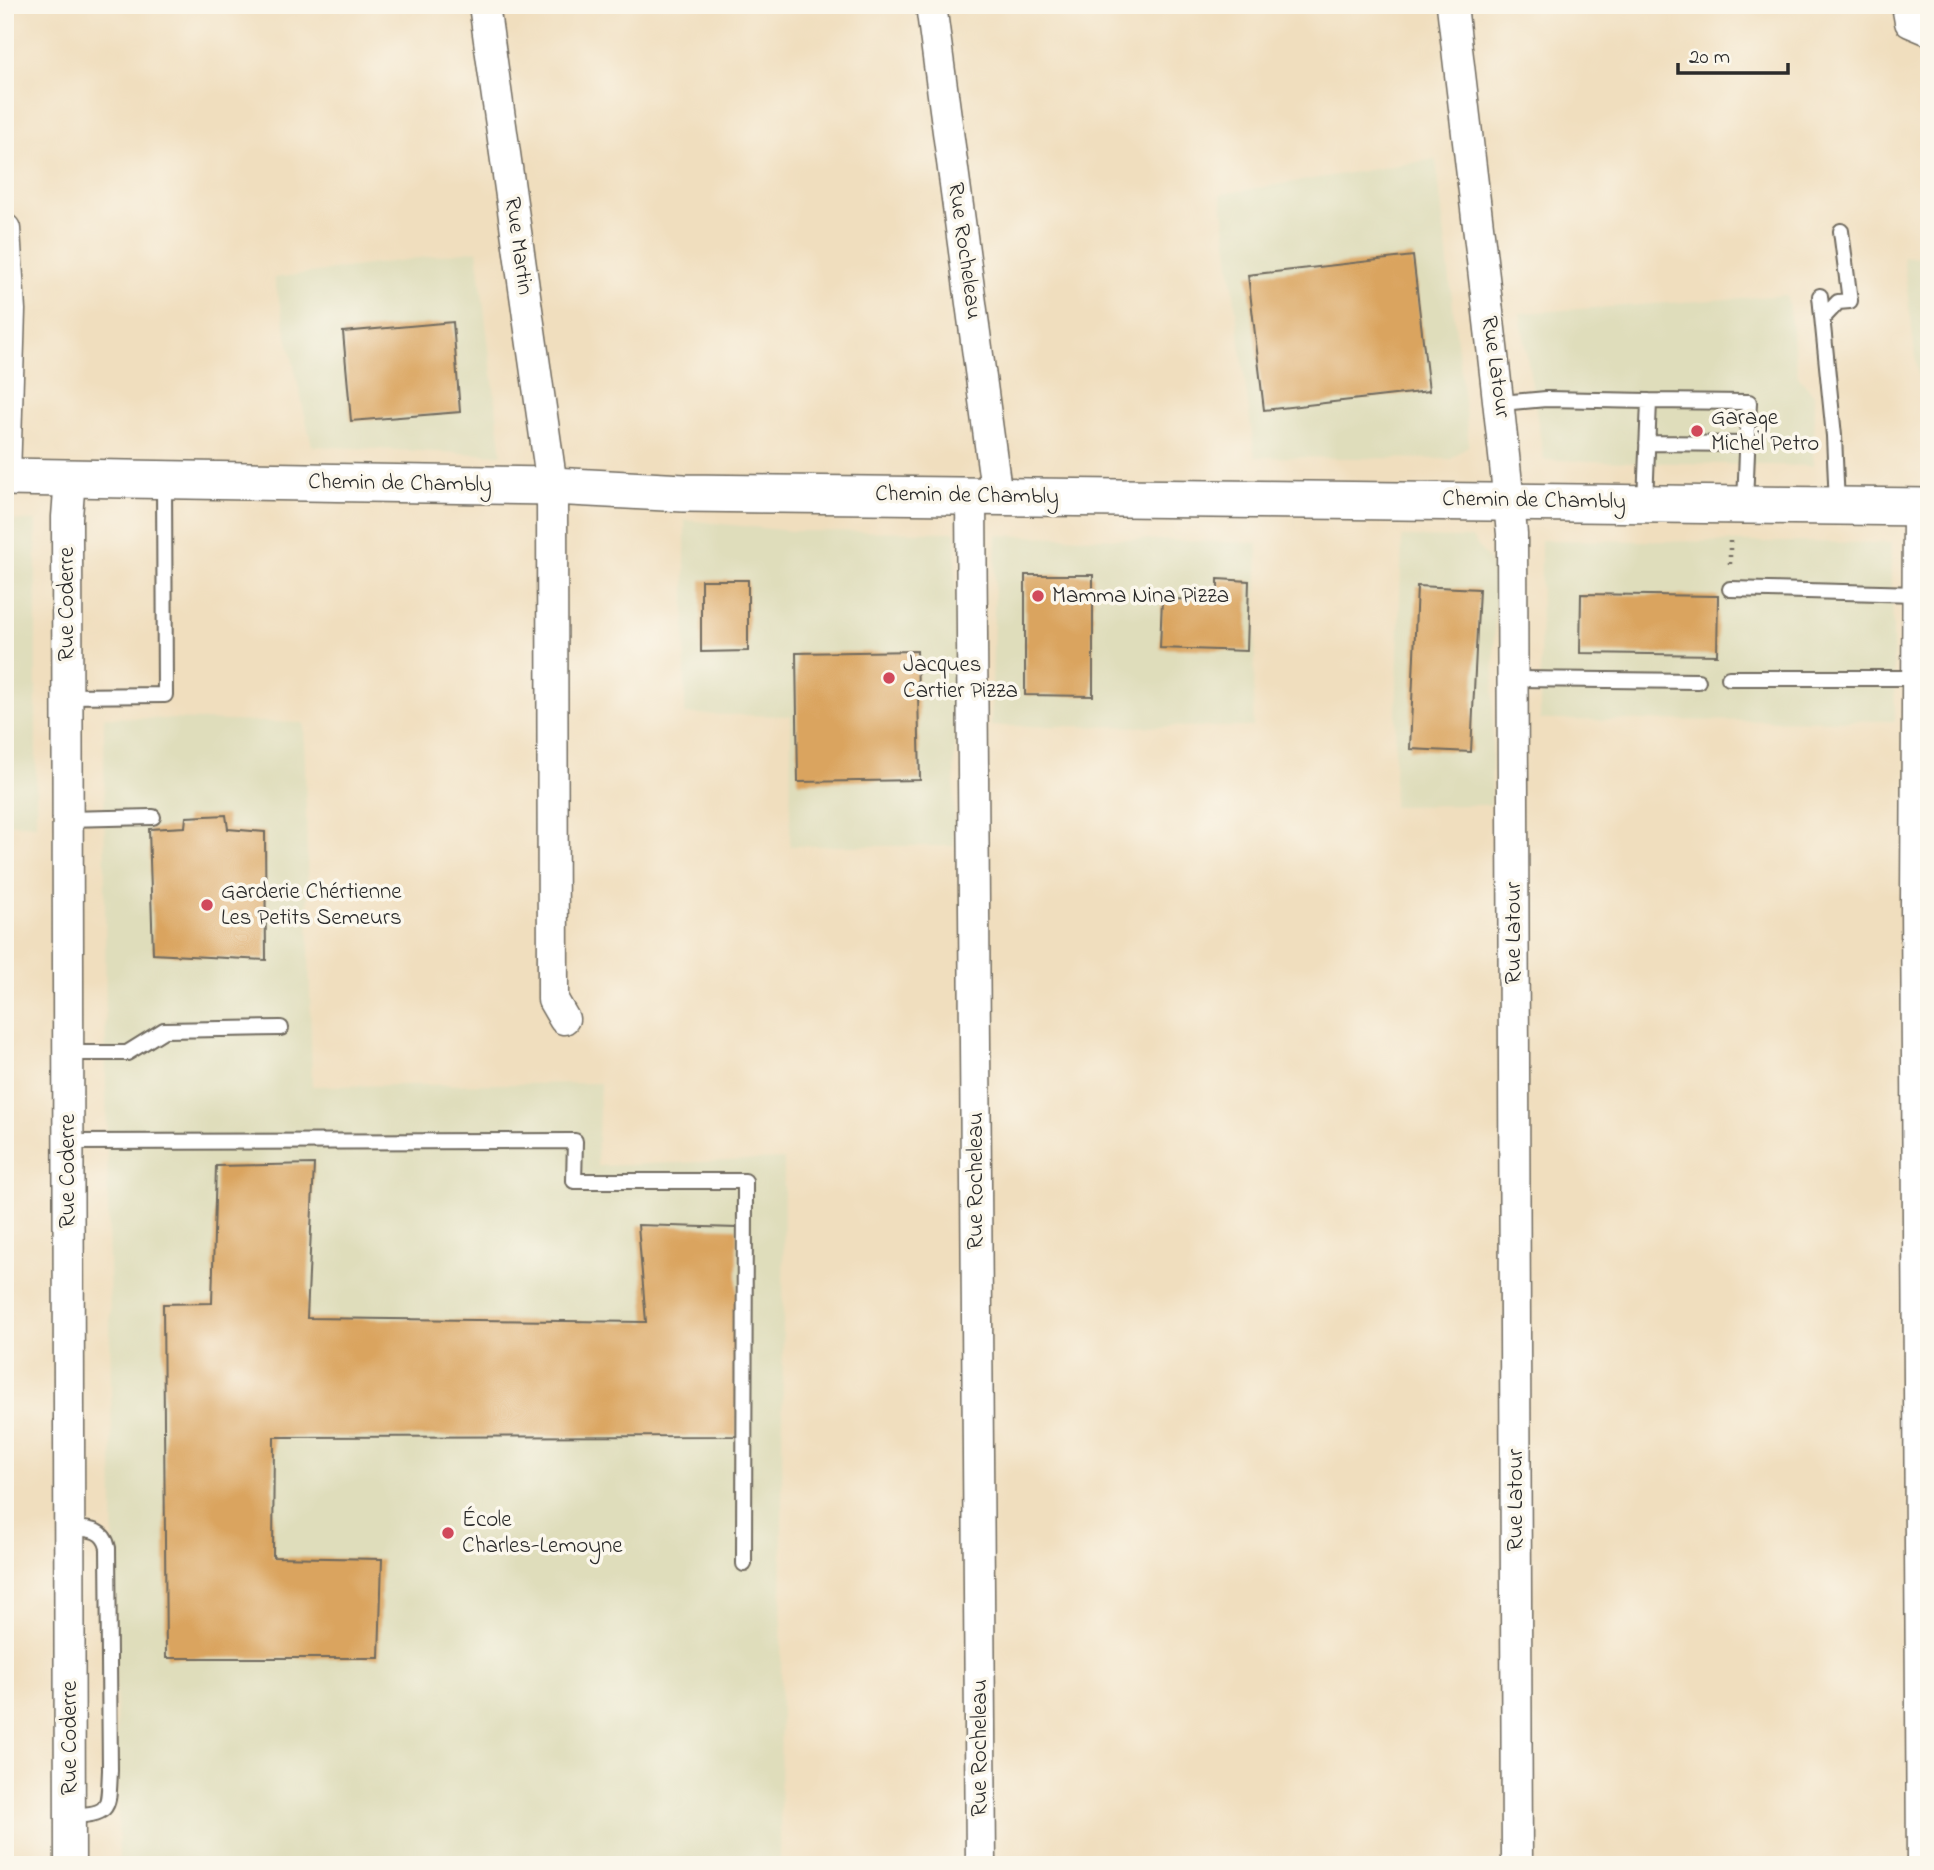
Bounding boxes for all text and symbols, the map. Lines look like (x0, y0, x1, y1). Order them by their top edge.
scale bar (1678, 32, 1789, 76)
text: 20 m (1689, 43, 1730, 73)
street label: Rue Rocheleau (938, 181, 990, 321)
street label: Rue Martin (495, 195, 541, 297)
street label: Rue Latour (1472, 314, 1519, 421)
place label: Garage Michel Petro (1711, 402, 1819, 461)
marker: Garage Michel Petro (1689, 423, 1705, 439)
street label: Chemin de Chambly (308, 466, 492, 504)
street label: Chemin de Chambly (875, 478, 1059, 516)
street label: Chemin de Chambly (1442, 483, 1626, 521)
street label: Rue Coderre (51, 546, 84, 661)
place label: Mamma Nina Pizza (1052, 580, 1229, 613)
marker: Mamma Nina Pizza (1030, 588, 1046, 604)
place label: Jacques Cartier Pizza (903, 649, 1018, 708)
marker: Jacques Cartier Pizza (881, 670, 897, 686)
place label: Garderie Chértienne Les Petits Semeurs (221, 876, 402, 935)
street label: Rue Latour (1498, 881, 1531, 984)
marker: Garderie Chértienne Les Petits Semeurs (199, 897, 215, 913)
street label: Rue Rocheleau (960, 1112, 993, 1250)
street label: Rue Coderre (52, 1113, 85, 1228)
street label: Rue Latour (1500, 1448, 1533, 1551)
place label: École Charles-Lemoyne (462, 1504, 623, 1565)
marker: École Charles-Lemoyne (440, 1525, 456, 1541)
street label: Rue Rocheleau (964, 1679, 997, 1817)
street label: Rue Coderre (54, 1680, 87, 1795)

